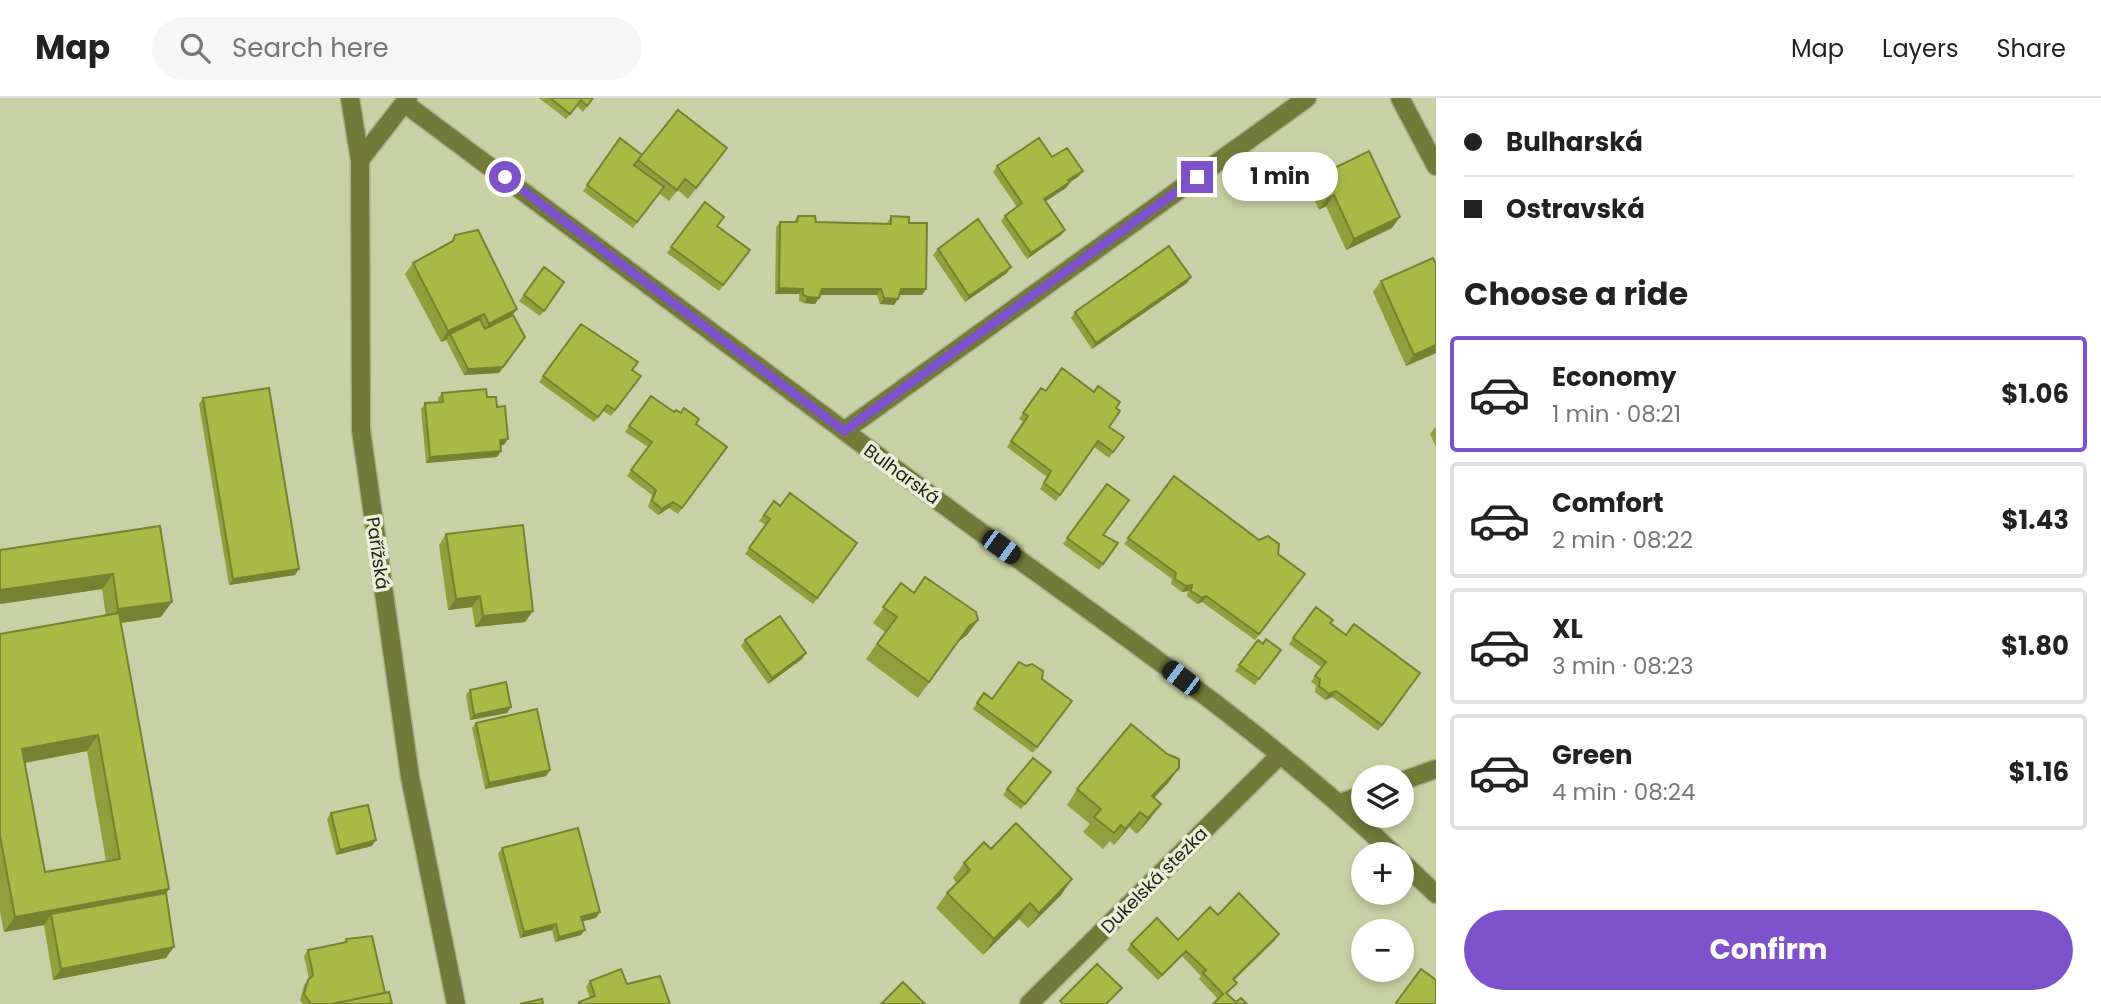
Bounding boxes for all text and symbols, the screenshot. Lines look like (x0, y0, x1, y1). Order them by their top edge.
search box (152, 17, 642, 80)
text: Map (35, 24, 110, 71)
icon: search (176, 29, 214, 67)
text: Search here (232, 30, 389, 66)
text: Map (1791, 32, 1844, 65)
text: Layers (1882, 32, 1958, 65)
text: Share (1996, 32, 2066, 65)
text: Bulharská (1506, 124, 1643, 160)
callout: 1 min (1222, 153, 1337, 202)
text: 1 min (1250, 160, 1310, 192)
route start (489, 161, 521, 193)
route end (1181, 161, 1213, 193)
text: Ostravská (1506, 191, 1645, 227)
text: Choose a ride (1464, 271, 1688, 316)
text: Economy (1552, 359, 1676, 395)
icon: car (1468, 363, 1531, 426)
text: $1.06 (2001, 376, 2069, 412)
text: 1 min · 08:21 (1552, 398, 1681, 430)
street label: Bulharská (859, 438, 945, 510)
text: Comfort (1552, 485, 1664, 521)
icon: car (1468, 489, 1531, 552)
text: $1.43 (2001, 502, 2069, 538)
street label: Pařížská (361, 515, 395, 591)
text: 2 min · 08:22 (1552, 524, 1693, 556)
car (978, 526, 1025, 568)
text: XL (1552, 611, 1583, 647)
icon: car (1468, 615, 1531, 678)
text: $1.80 (2001, 628, 2069, 664)
text: 3 min · 08:23 (1552, 650, 1694, 682)
car (1158, 657, 1205, 699)
text: Green (1552, 737, 1633, 773)
icon: car (1468, 741, 1531, 804)
text: $1.16 (2008, 754, 2069, 790)
map controls (1351, 765, 1414, 982)
button: layers (1351, 765, 1414, 828)
text: 4 min · 08:24 (1552, 776, 1695, 808)
street label: Dukelská stezka (1095, 821, 1213, 939)
button: + (1351, 842, 1414, 905)
button: Confirm (1464, 910, 2073, 990)
button: − (1351, 919, 1414, 982)

